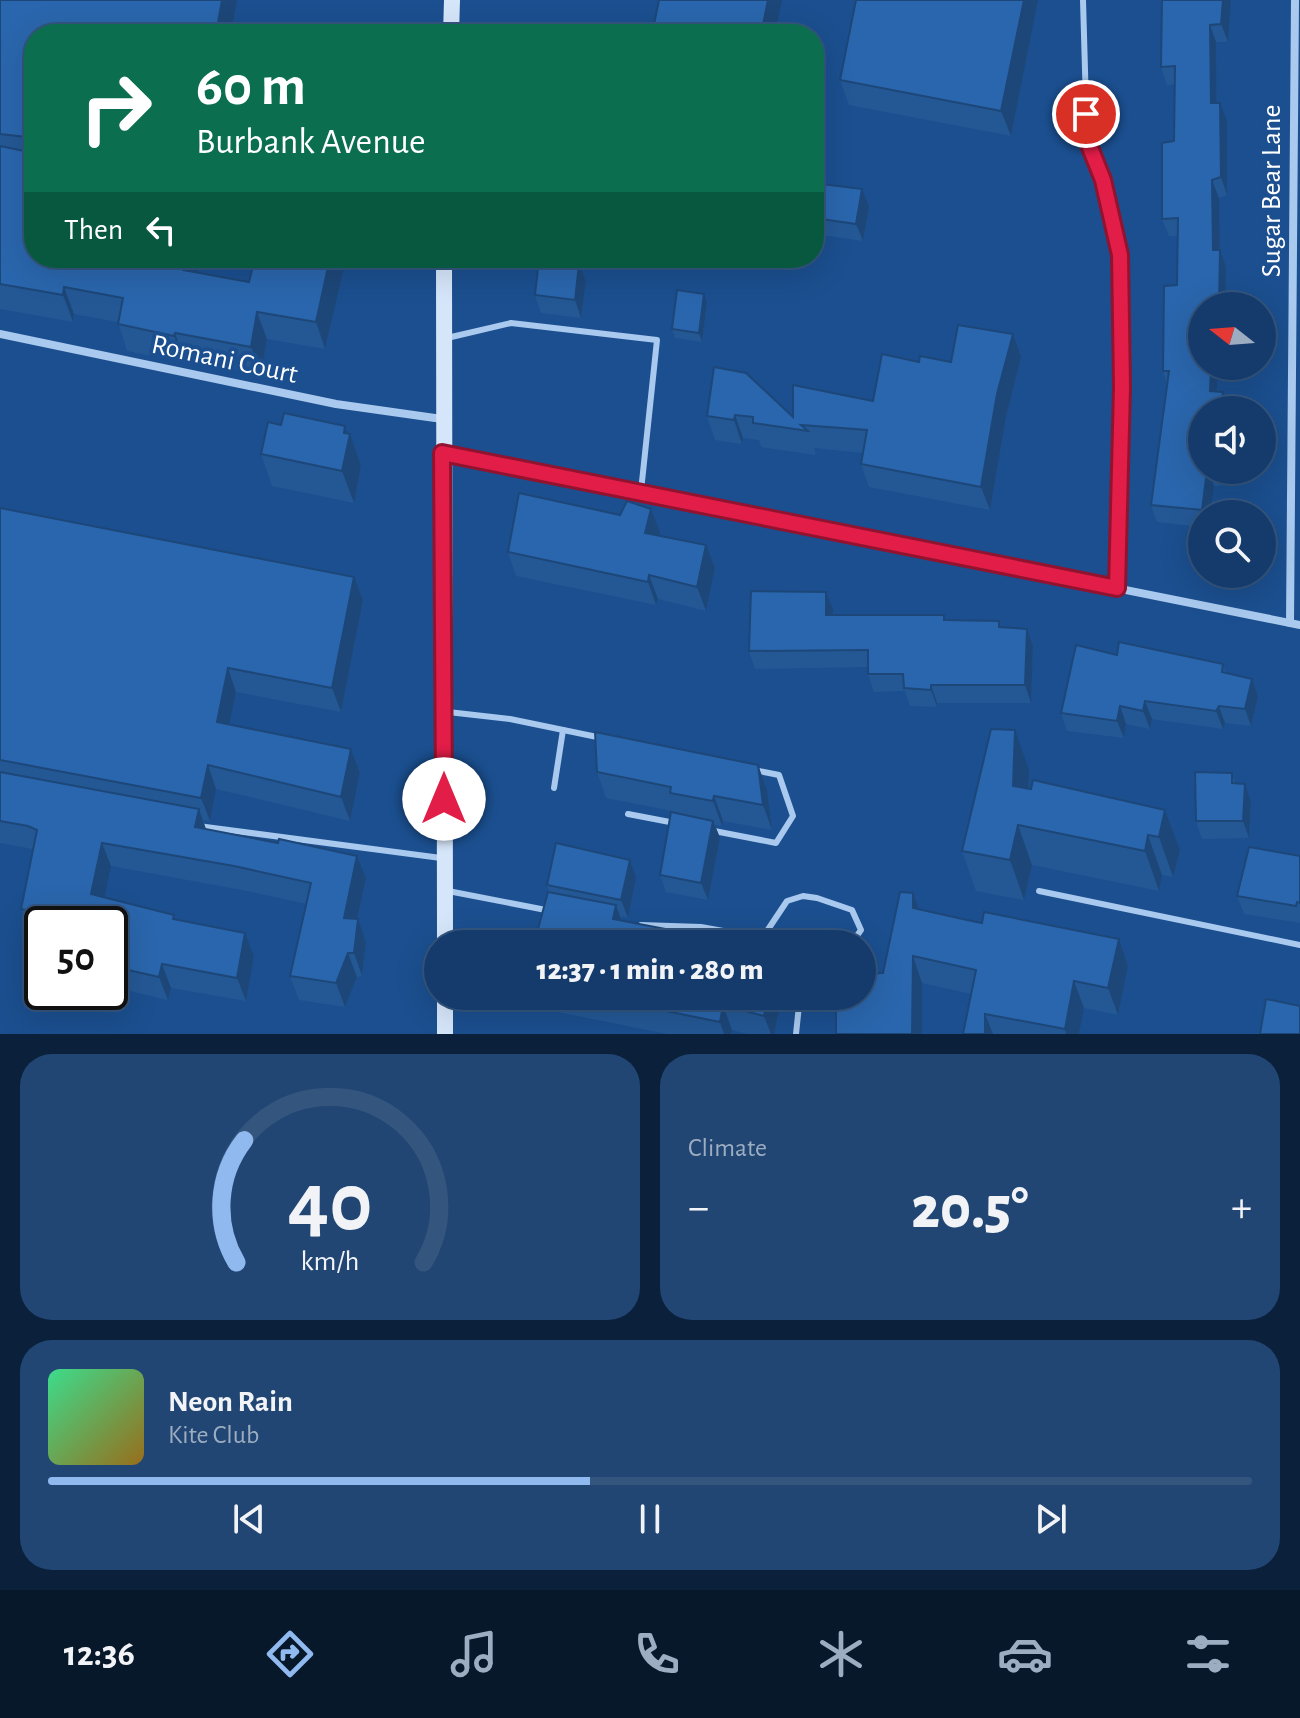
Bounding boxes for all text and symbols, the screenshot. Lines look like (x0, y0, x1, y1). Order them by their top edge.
icon: right (64, 56, 168, 160)
text: 60 m (196, 59, 306, 115)
pin (1052, 80, 1120, 148)
icon: arrive (1064, 92, 1108, 136)
street label: Sugar Bear Lane (1258, 105, 1286, 277)
text: Burbank Avenue (196, 124, 426, 160)
icon: left (139, 208, 183, 252)
text: Then (64, 215, 123, 245)
north arrow (1188, 292, 1276, 380)
map controls (1188, 292, 1276, 588)
street label: Romani Court (149, 331, 300, 389)
button: sound (1188, 396, 1276, 484)
button: search (1188, 500, 1276, 588)
position arrow (402, 757, 486, 841)
speed limit sign: 50 (24, 906, 128, 1010)
text: 12:37 · 1 min · 280 m (536, 955, 764, 985)
text: Climate (688, 1135, 767, 1161)
text: 40 (287, 1162, 373, 1246)
text: 20.5° (911, 1179, 1029, 1239)
text: − (688, 1186, 709, 1230)
text: + (1231, 1186, 1252, 1230)
text: km/h (301, 1247, 359, 1276)
text: Neon Rain (168, 1387, 293, 1417)
text: Kite Club (168, 1422, 259, 1448)
icon: previous (227, 1497, 271, 1541)
icon: pause (628, 1497, 672, 1541)
icon: next (1029, 1497, 1073, 1541)
icon: directions (262, 1626, 318, 1682)
icon: music (446, 1626, 502, 1682)
icon: phone (629, 1626, 685, 1682)
icon: climate (813, 1626, 869, 1682)
icon: car (997, 1626, 1053, 1682)
icon: filters (1180, 1626, 1236, 1682)
text: 12:36 (64, 1636, 135, 1672)

